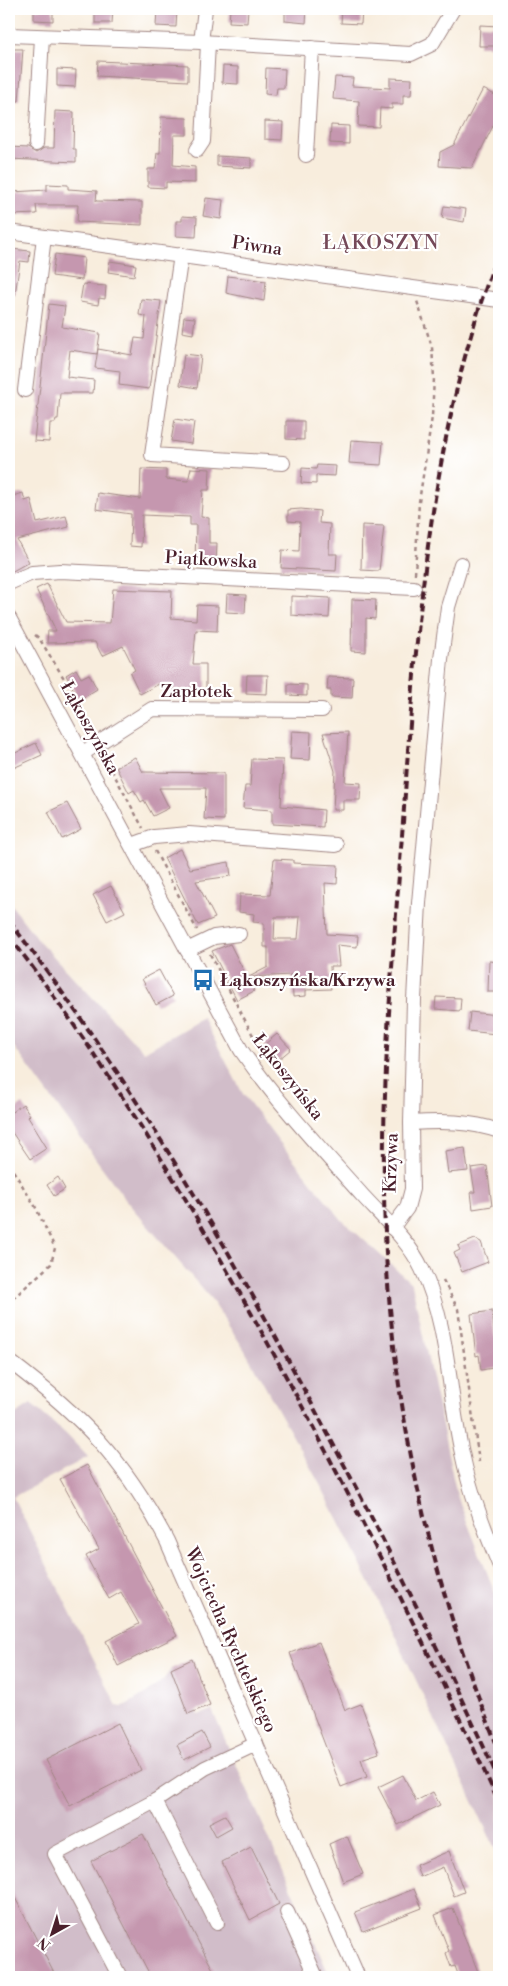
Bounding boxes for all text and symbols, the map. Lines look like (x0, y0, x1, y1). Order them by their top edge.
street label: Piwna (230, 231, 284, 261)
district label: ŁĄKOSZYN (323, 231, 439, 256)
street label: Piątkowska (164, 546, 259, 574)
street label: Łąkoszyńska (55, 677, 126, 780)
street label: Zapłotek (160, 680, 233, 703)
bus stop icon: Łąkoszyńska/Krzywa (190, 967, 216, 993)
place label: Łąkoszyńska/Krzywa (220, 969, 396, 992)
street label: Łąkoszyńska (247, 1029, 329, 1125)
street label: Krzywa (378, 1132, 404, 1193)
street label: Wojciecha Rychtelskiego (179, 1543, 282, 1736)
north arrow (28, 1908, 78, 1958)
text: N (34, 1933, 54, 1954)

